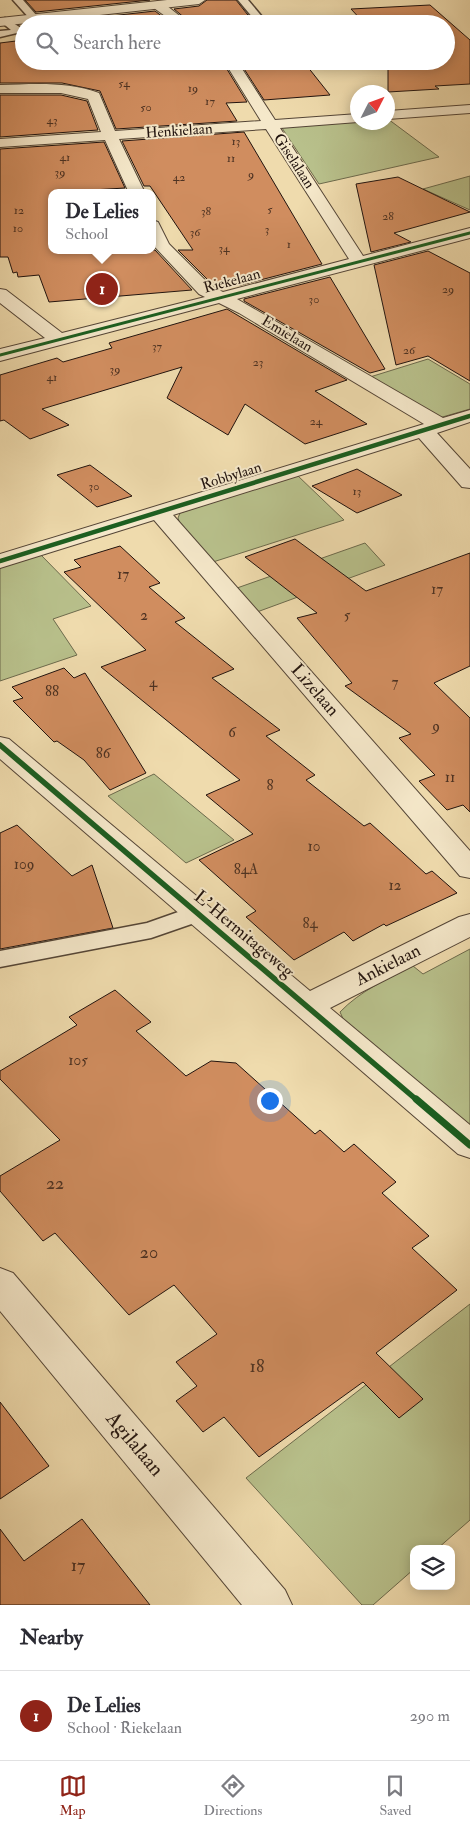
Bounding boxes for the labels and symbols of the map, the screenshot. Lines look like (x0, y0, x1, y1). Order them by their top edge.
house number: 54 (118, 76, 130, 91)
house number: 19 (188, 81, 198, 96)
north arrow (350, 85, 395, 130)
house number: 17 (205, 94, 215, 109)
house number: 50 (140, 100, 152, 115)
house number: 43 (46, 113, 58, 128)
street label: Henkielaan (145, 119, 214, 143)
street label: Giselalaan (269, 130, 319, 192)
house number: 13 (232, 134, 240, 149)
house number: 41 (60, 150, 70, 165)
house number: 11 (227, 151, 235, 166)
house number: 39 (55, 165, 65, 180)
house number: 9 (247, 167, 254, 182)
house number: 42 (173, 170, 185, 185)
house number: 5 (267, 202, 273, 217)
house number: 12 (14, 203, 24, 218)
house number: 38 (201, 204, 211, 219)
house number: 28 (382, 209, 394, 224)
house number: 10 (13, 221, 23, 236)
house number: 3 (265, 222, 269, 237)
house number: 36 (190, 225, 201, 240)
house number: 1 (287, 237, 291, 252)
house number: 34 (218, 241, 230, 256)
street label: Riekelaan (201, 264, 263, 298)
pin: 1 (86, 270, 118, 308)
house number: 29 (442, 282, 454, 297)
house number: 30 (309, 292, 319, 307)
street label: Emielaan (258, 311, 316, 357)
house number: 37 (152, 339, 163, 354)
house number: 26 (403, 343, 416, 358)
house number: 23 (253, 355, 263, 370)
house number: 39 (110, 362, 120, 377)
house number: 41 (47, 370, 57, 385)
house number: 24 (310, 414, 323, 429)
street label: Robbylaan (198, 458, 264, 494)
house number: 30 (89, 479, 99, 494)
house number: 13 (353, 484, 361, 499)
house number: 17 (117, 565, 129, 584)
house number: 17 (431, 580, 443, 599)
house number: 2 (140, 606, 148, 625)
house number: 5 (344, 606, 351, 625)
street label: Lizelaan (286, 659, 344, 721)
house number: 4 (149, 673, 158, 692)
house number: 7 (392, 673, 399, 692)
house number: 88 (45, 682, 59, 701)
house number: 9 (431, 717, 440, 736)
house number: 6 (228, 723, 237, 742)
house number: 86 (96, 744, 112, 763)
house number: 11 (445, 768, 455, 787)
house number: 8 (266, 776, 274, 795)
house number: 10 (308, 837, 320, 856)
house number: 109 (14, 855, 34, 874)
house number: 84A (234, 860, 259, 879)
house number: 12 (389, 876, 402, 895)
street label: L' Hermitageweg (189, 885, 300, 983)
house number: 84 (302, 914, 318, 933)
street label: Ankielaan (351, 939, 425, 992)
house number: 105 (68, 1051, 88, 1070)
your location (257, 1088, 283, 1114)
house number: 22 (46, 1172, 64, 1195)
house number: 20 (140, 1241, 158, 1264)
house number: 18 (250, 1355, 264, 1378)
street label: Agilalaan (99, 1405, 170, 1482)
house number: 17 (71, 1554, 85, 1577)

